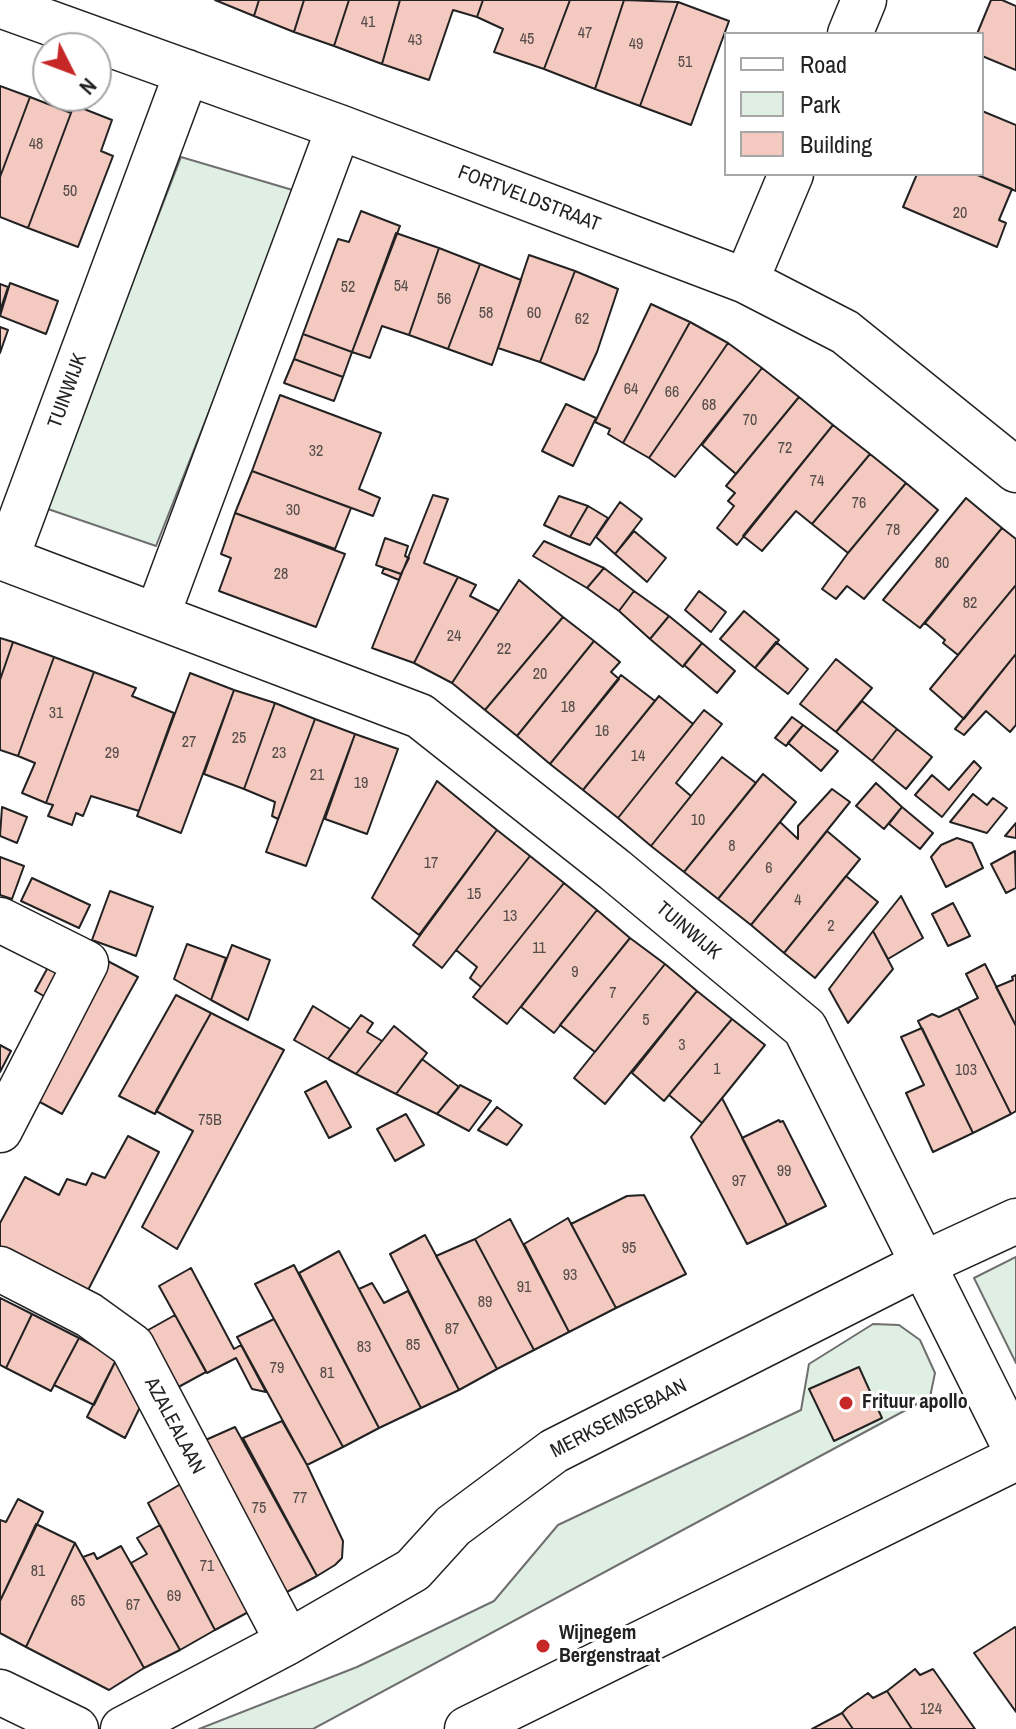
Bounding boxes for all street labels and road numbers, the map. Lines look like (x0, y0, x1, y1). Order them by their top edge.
street label: FORTVELDSTRAAT (454, 161, 604, 237)
street label: TUINWIJK (43, 351, 93, 431)
street label: TUINWIJK (651, 897, 725, 965)
street label: AZALEALAAN (139, 1374, 209, 1478)
street label: MERKSEMSEBAAN (547, 1374, 691, 1464)

